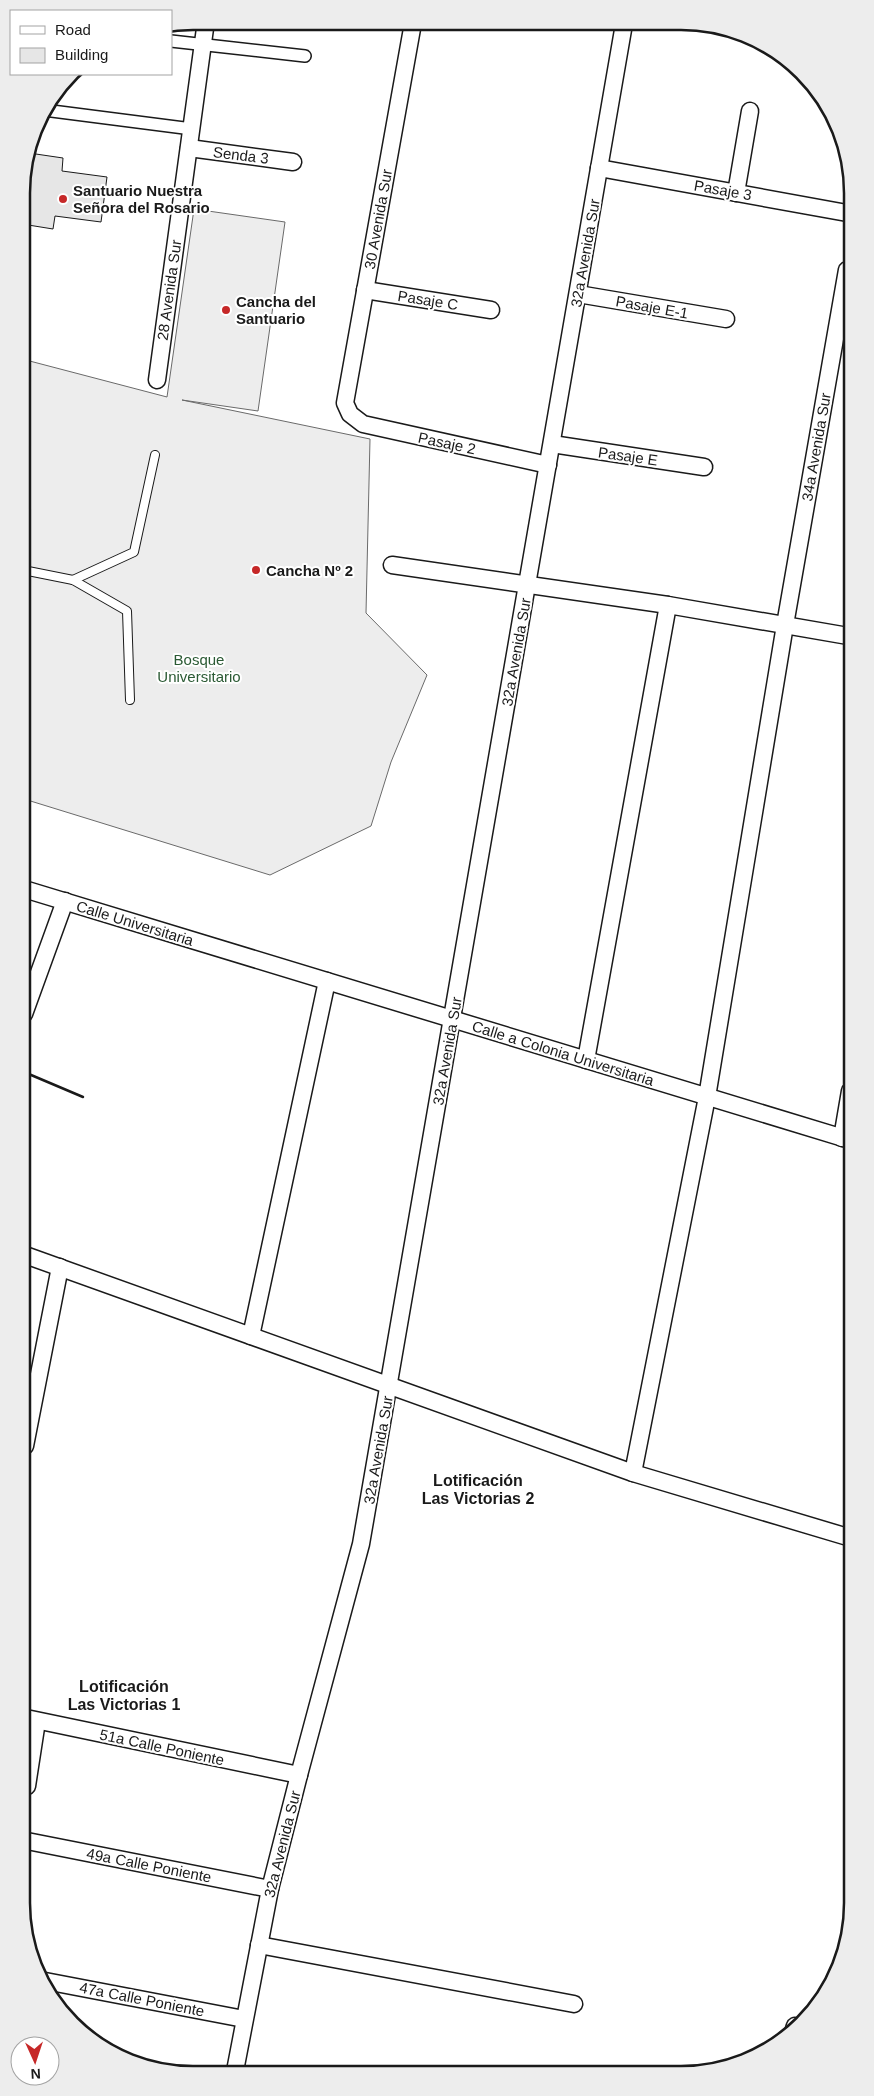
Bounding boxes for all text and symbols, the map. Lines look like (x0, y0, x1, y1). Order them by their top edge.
legend (10, 10, 172, 75)
text: Road (55, 21, 91, 38)
text: Building (55, 46, 108, 63)
street label: Senda 3 (212, 143, 270, 167)
street label: 30 Avenida Sur (361, 168, 395, 270)
street label: Pasaje 3 (693, 177, 753, 203)
place label: Santuario Nuestra Señora del Rosario (73, 182, 210, 216)
marker: Santuario Nuestra Señora del Rosario (57, 193, 69, 205)
street label: 32a Avenida Sur (567, 197, 603, 309)
street label: 28 Avenida Sur (154, 239, 184, 341)
street label: Pasaje C (397, 287, 460, 313)
street label: Pasaje E-1 (614, 292, 690, 322)
place label: Cancha del Santuario (236, 293, 316, 327)
marker: Cancha del Santuario (220, 304, 232, 316)
street label: 34a Avenida Sur (798, 391, 834, 503)
street label: Pasaje 2 (417, 429, 477, 457)
street label: Pasaje E (597, 443, 659, 469)
place label: Cancha Nº 2 (266, 562, 353, 579)
marker: Cancha Nº 2 (250, 564, 262, 576)
street label: 32a Avenida Sur (498, 596, 534, 708)
park label: Bosque Universitario (157, 651, 241, 685)
street label: Calle Universitaria (74, 897, 196, 949)
street label: 32a Avenida Sur (429, 995, 465, 1107)
street label: Calle a Colonia Universitaria (470, 1017, 657, 1089)
street label: 32a Avenida Sur (360, 1394, 396, 1506)
district label: Lotificación Las Victorias 2 (422, 1472, 534, 1507)
district label: Lotificación Las Victorias 1 (68, 1678, 180, 1713)
street label: 51a Calle Poniente (98, 1726, 226, 1768)
street label: 32a Avenida Sur (260, 1789, 304, 1899)
street label: 49a Calle Poniente (85, 1845, 213, 1885)
street label: 47a Calle Poniente (78, 1979, 206, 2019)
north arrow (10, 2036, 60, 2086)
text: N (30, 2066, 41, 2082)

